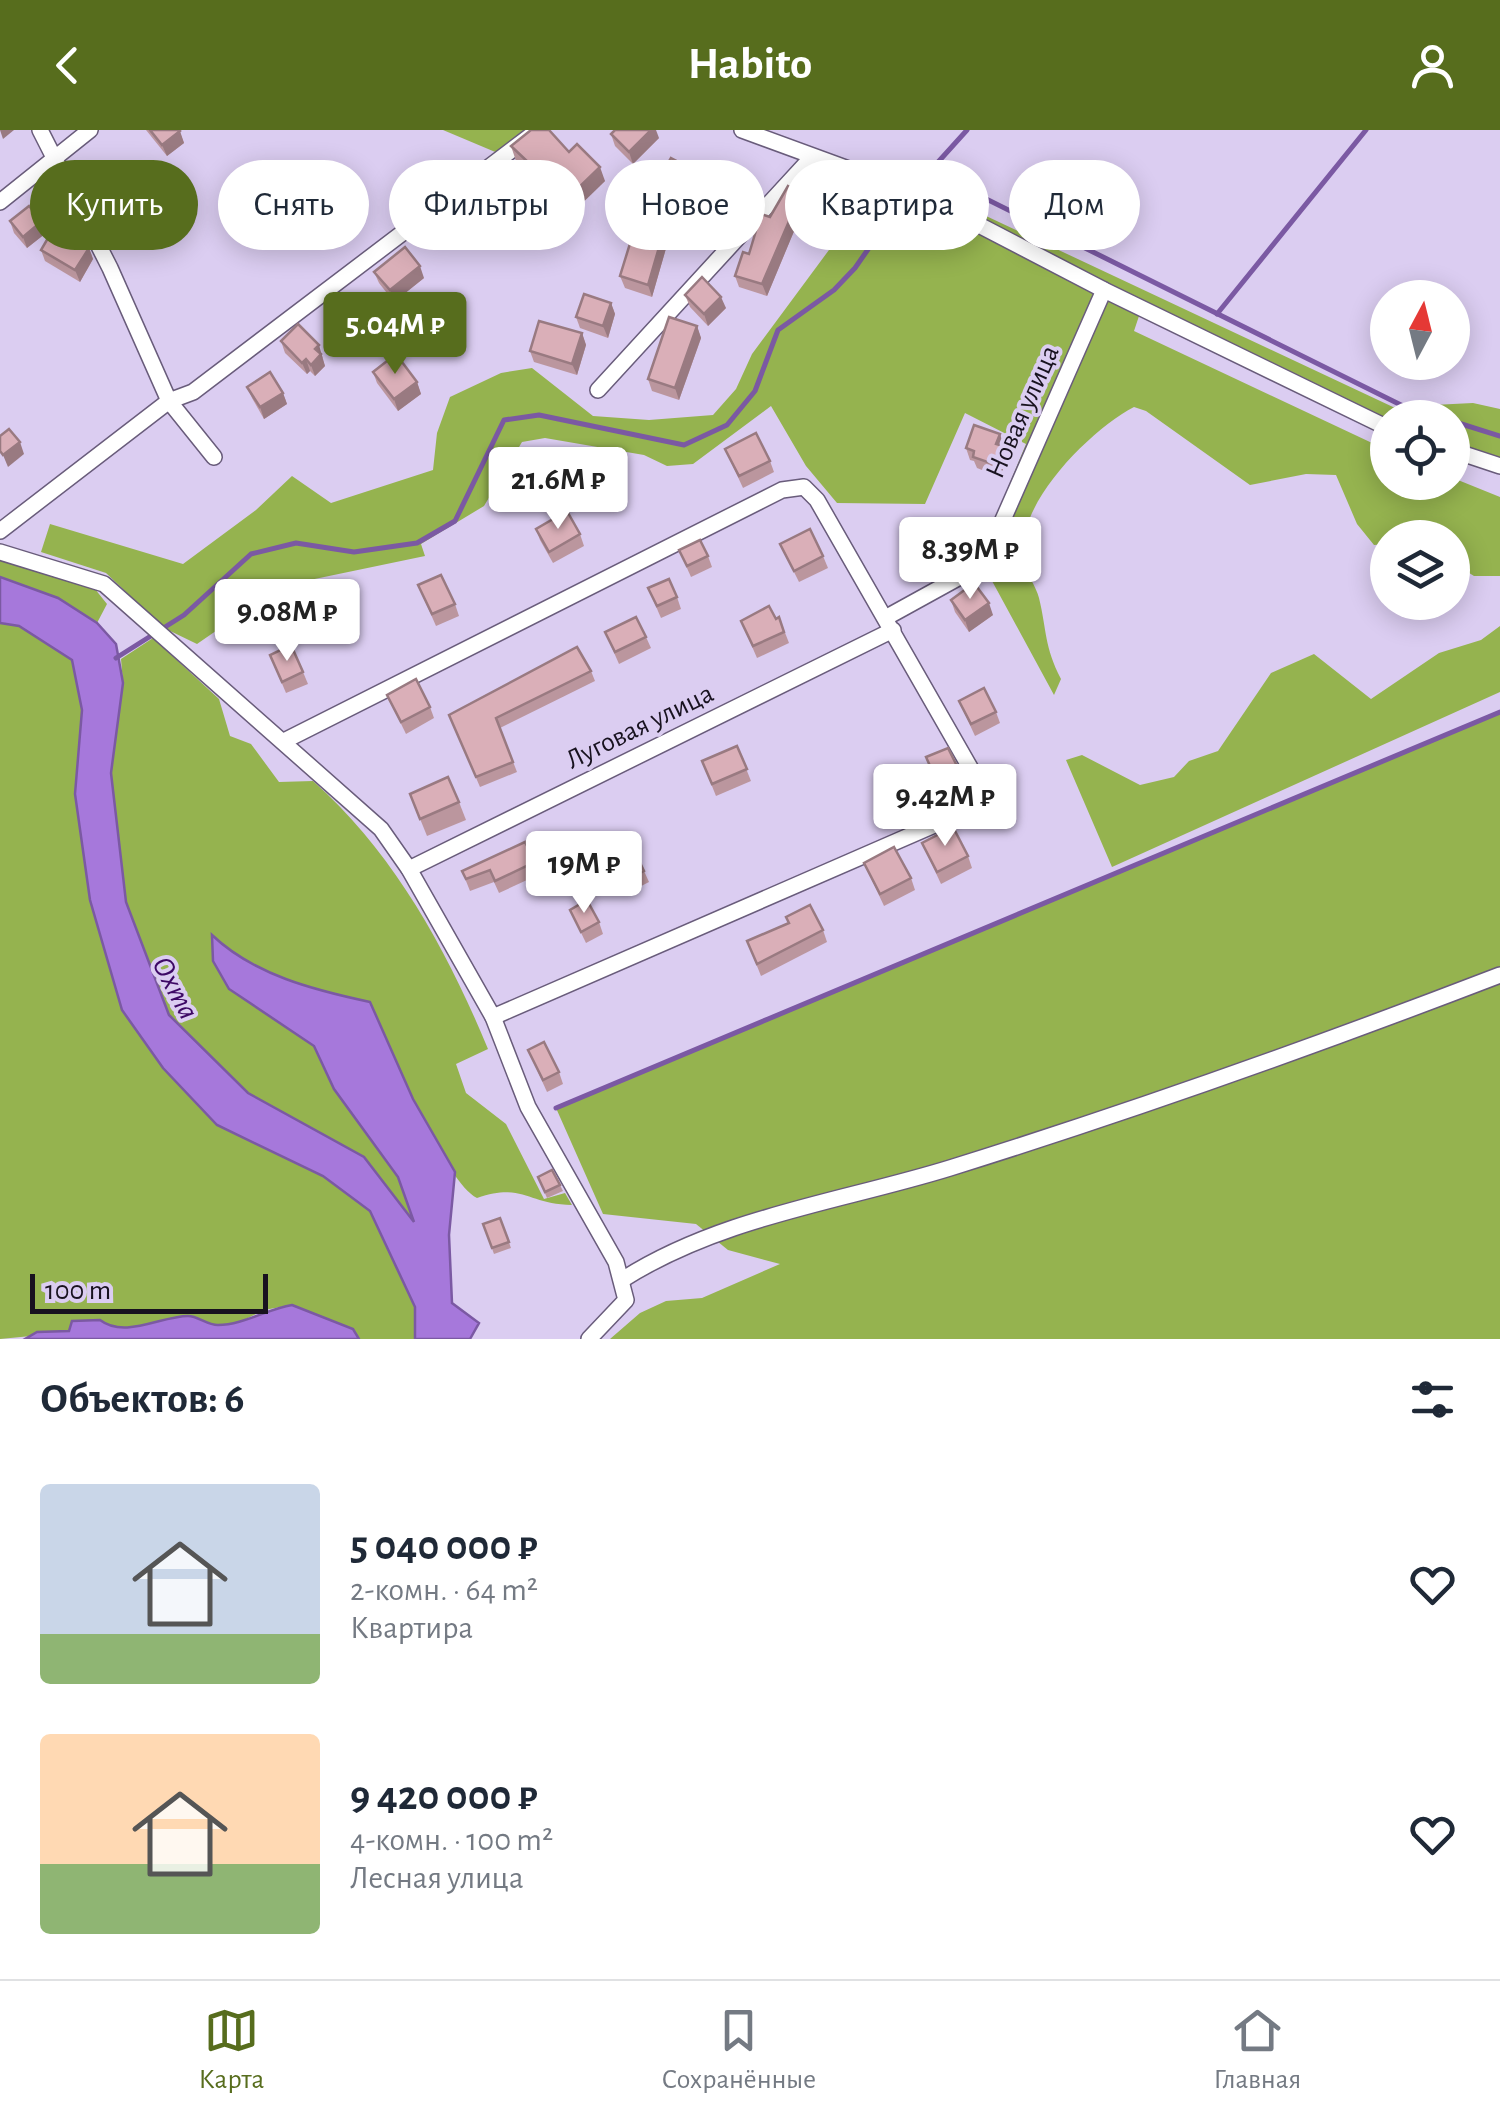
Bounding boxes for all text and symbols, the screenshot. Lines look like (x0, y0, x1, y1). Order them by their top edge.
icon: back (40, 38, 95, 93)
icon: person (1405, 38, 1460, 93)
text: Habito (688, 42, 812, 87)
chip: Купить (30, 160, 198, 250)
chip: Снять (218, 160, 369, 250)
chip: Фильтры (389, 160, 585, 250)
chip: Новое (605, 160, 765, 250)
chip: Квартира (785, 160, 989, 250)
chip: Дом (1009, 160, 1140, 250)
north arrow (1370, 280, 1470, 380)
map controls (1370, 280, 1470, 620)
pin: 5.04M ₽ (303, 292, 487, 377)
text: 5.04M ₽ (345, 308, 445, 340)
street label: Новая улица (981, 341, 1065, 483)
button: locate (1370, 400, 1470, 500)
pin: 21.6M ₽ (466, 447, 650, 532)
text: 21.6M ₽ (511, 463, 605, 495)
pin: 8.39M ₽ (878, 517, 1062, 602)
button: layers (1370, 520, 1470, 620)
text: 8.39M ₽ (921, 533, 1019, 565)
pin: 9.08M ₽ (195, 579, 379, 664)
text: 9.08M ₽ (237, 595, 337, 627)
street label: Луговая улица (562, 679, 718, 775)
pin: 9.42M ₽ (853, 764, 1037, 849)
text: 9.42M ₽ (895, 780, 995, 812)
pin: 19M ₽ (514, 831, 654, 916)
text: 19M ₽ (548, 847, 620, 879)
water label: Охта (146, 952, 204, 1024)
scale bar (30, 1269, 268, 1314)
text: 100 m (45, 1277, 111, 1305)
icon: filters (1405, 1372, 1460, 1427)
text: Объектов: 6 (40, 1378, 244, 1420)
icon: home (120, 1524, 240, 1644)
text: 5 040 000 ₽ (350, 1525, 537, 1567)
icon: heart (1405, 1557, 1460, 1612)
text: 2-комн. · 64 m² (350, 1574, 538, 1606)
text: Квартира (350, 1612, 473, 1644)
icon: home (120, 1774, 240, 1894)
text: 9 420 000 ₽ (350, 1775, 537, 1817)
icon: heart (1405, 1807, 1460, 1862)
text: 4-комн. · 100 m² (350, 1824, 553, 1856)
text: Лесная улица (350, 1862, 524, 1894)
tab: Карта (199, 2003, 264, 2097)
tab: Сохранённые (661, 2003, 816, 2097)
tab: Главная (1213, 2003, 1301, 2097)

